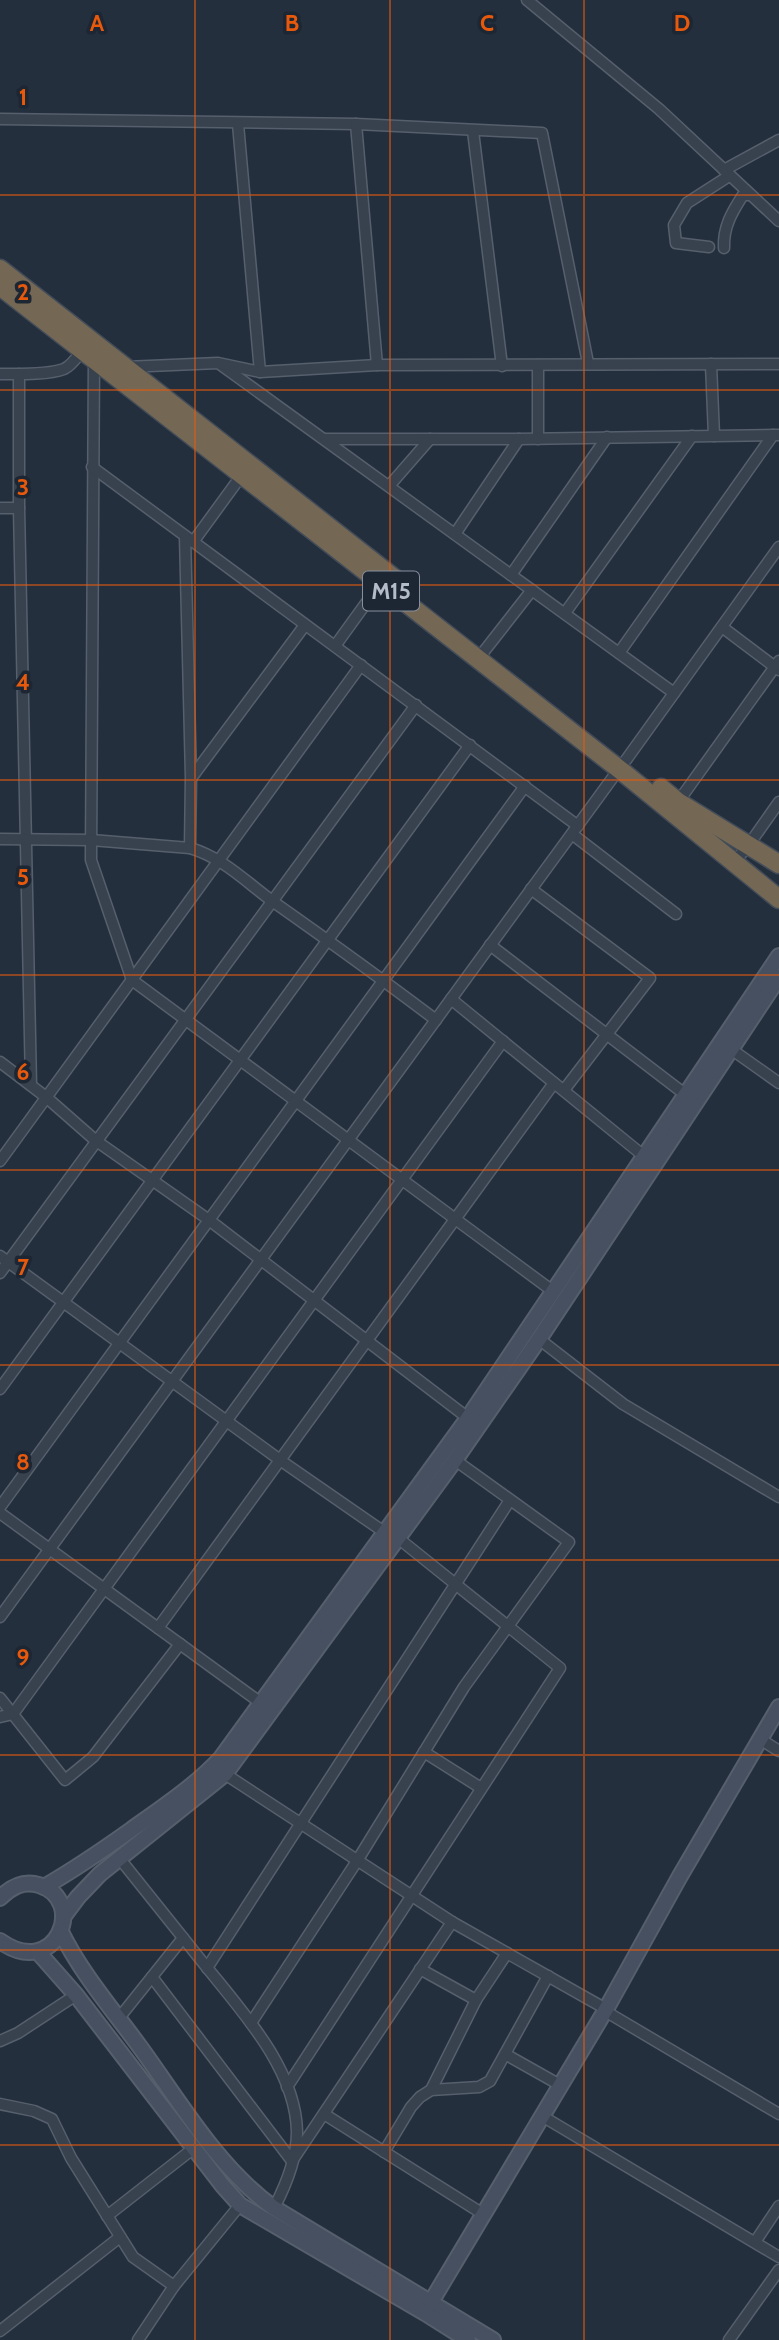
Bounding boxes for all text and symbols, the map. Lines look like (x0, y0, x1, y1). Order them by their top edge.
text: A (90, 9, 105, 37)
text: B (285, 9, 299, 37)
text: C (480, 9, 494, 37)
text: D (674, 9, 690, 37)
text: 1 (19, 83, 27, 111)
text: 2 (17, 278, 29, 306)
text: 3 (17, 473, 29, 501)
road number: M15 (363, 572, 419, 610)
text: 4 (16, 668, 30, 696)
text: 5 (17, 863, 29, 891)
text: 6 (17, 1058, 29, 1086)
text: 7 (17, 1253, 29, 1281)
text: 8 (16, 1448, 30, 1476)
text: 9 (17, 1643, 29, 1671)

